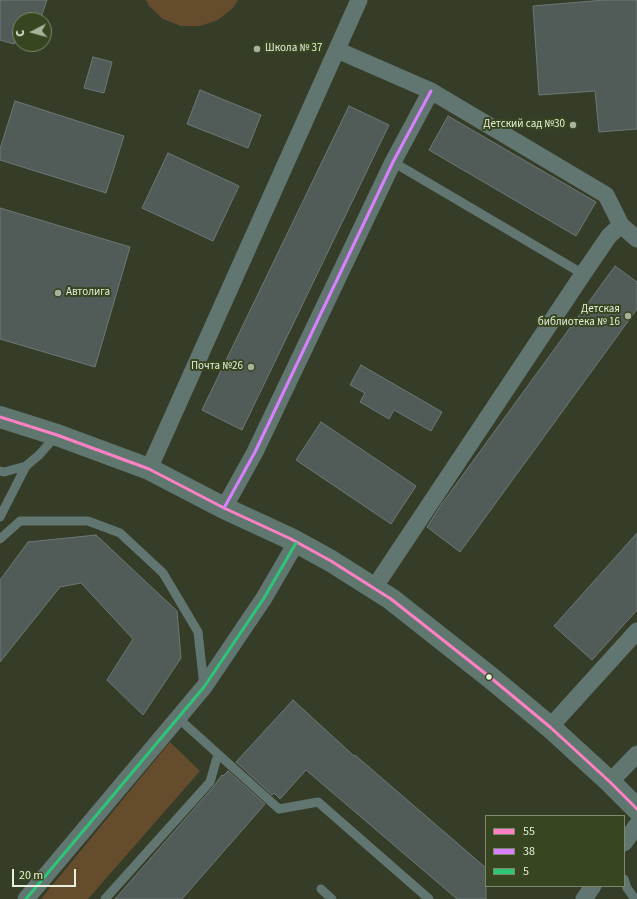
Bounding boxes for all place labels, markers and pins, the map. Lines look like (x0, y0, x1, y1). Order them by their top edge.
place label: Школа № 37 (265, 42, 322, 56)
marker: Школа № 37 (252, 44, 262, 54)
place label: Детский сад №30 (483, 118, 565, 132)
marker: Детский сад №30 (568, 120, 578, 130)
place label: Автолига (66, 286, 110, 300)
marker: Автолига (53, 288, 63, 298)
place label: Детская библиотека № 16 (538, 303, 620, 329)
marker: Детская библиотека № 16 (623, 311, 633, 321)
place label: Почта №26 (191, 360, 243, 374)
marker: Почта №26 (246, 362, 256, 372)
unlabelled marker (484, 672, 494, 682)

